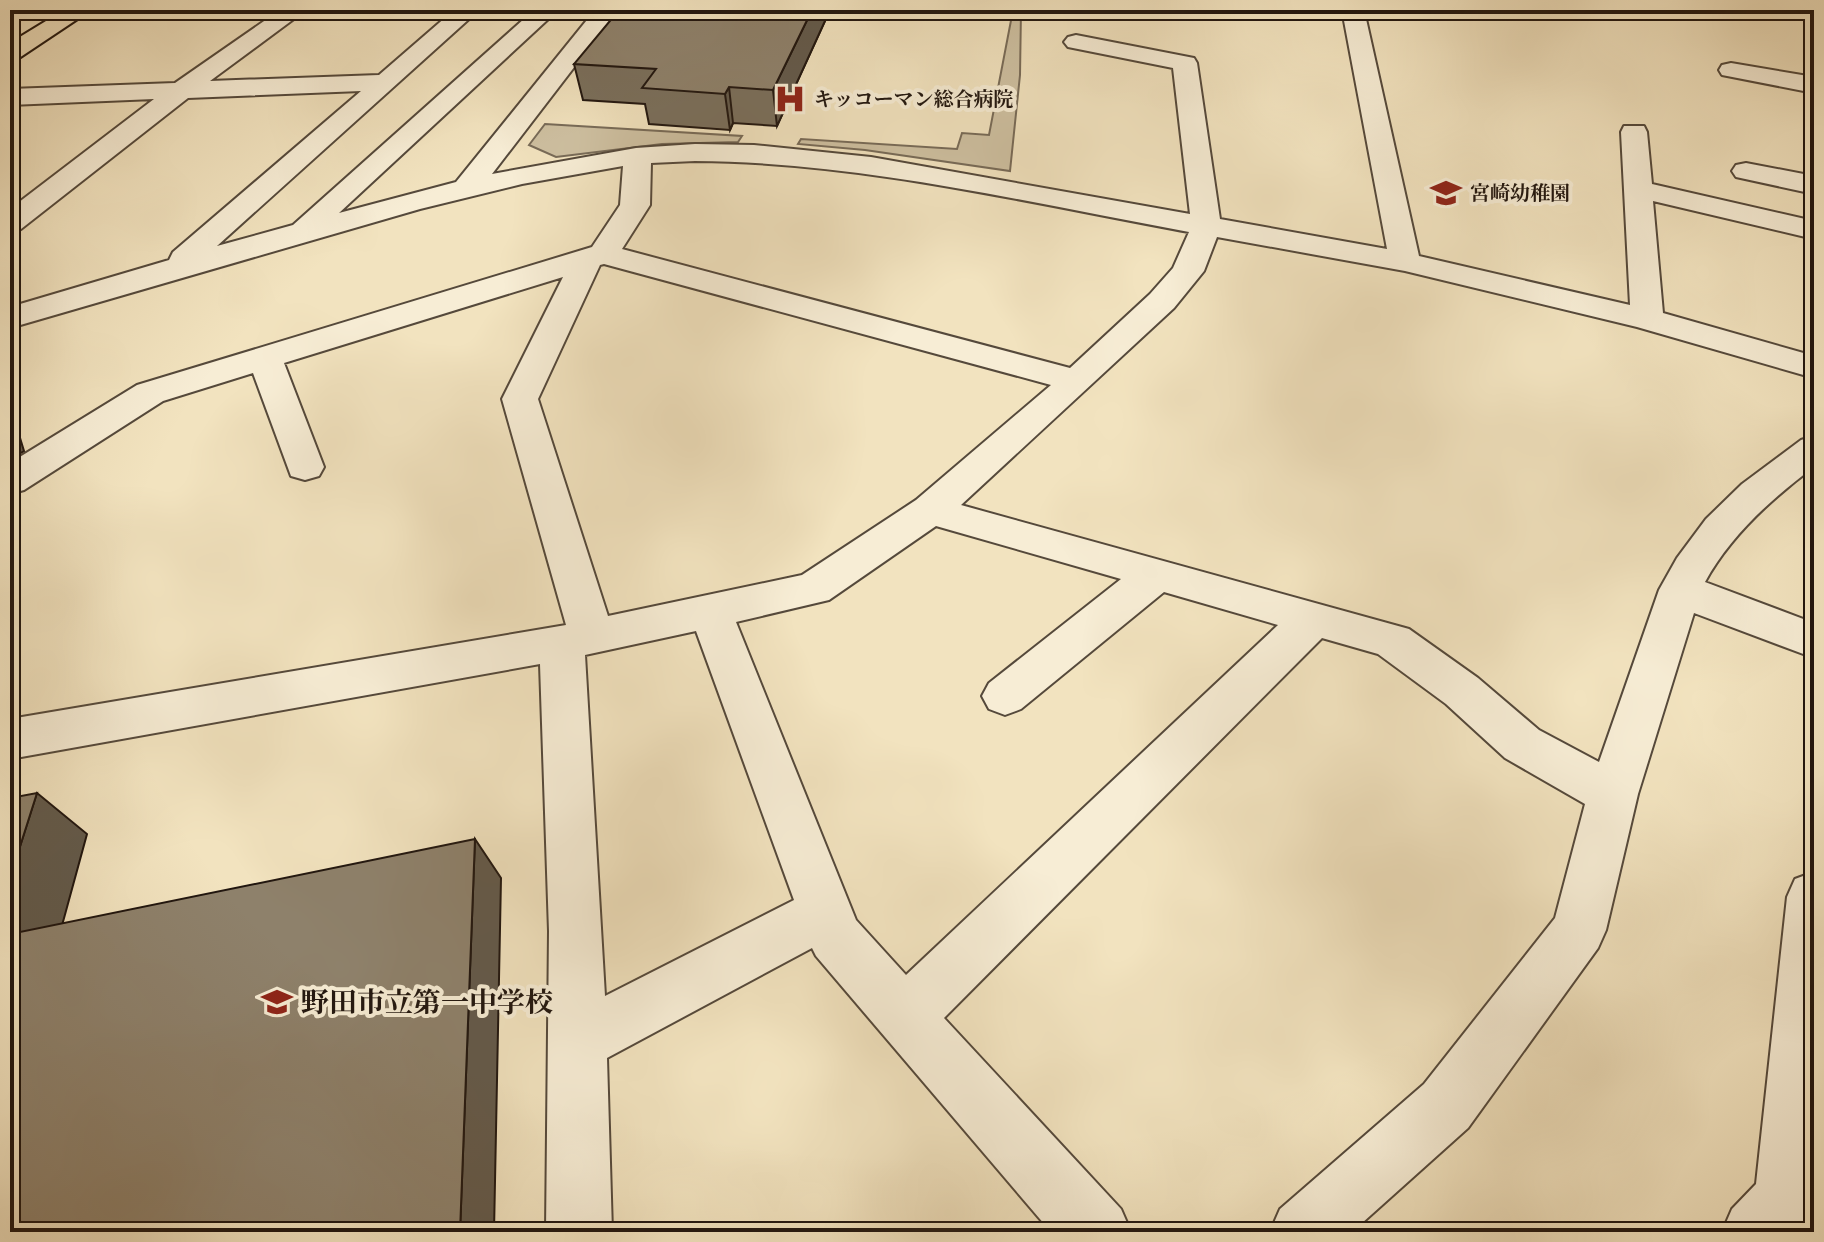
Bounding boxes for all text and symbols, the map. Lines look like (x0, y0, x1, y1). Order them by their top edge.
hospital icon: キッコーマン総合病院 (773, 82, 807, 116)
place label: キッコーマン総合病院 (814, 87, 1014, 111)
school or university icon: 宮崎幼稚園 (1429, 176, 1463, 210)
place label: 宮崎幼稚園 (1470, 181, 1570, 205)
school or university icon: 野田市立第一中学校 (260, 985, 294, 1019)
place label: 野田市立第一中学校 (301, 985, 553, 1019)

